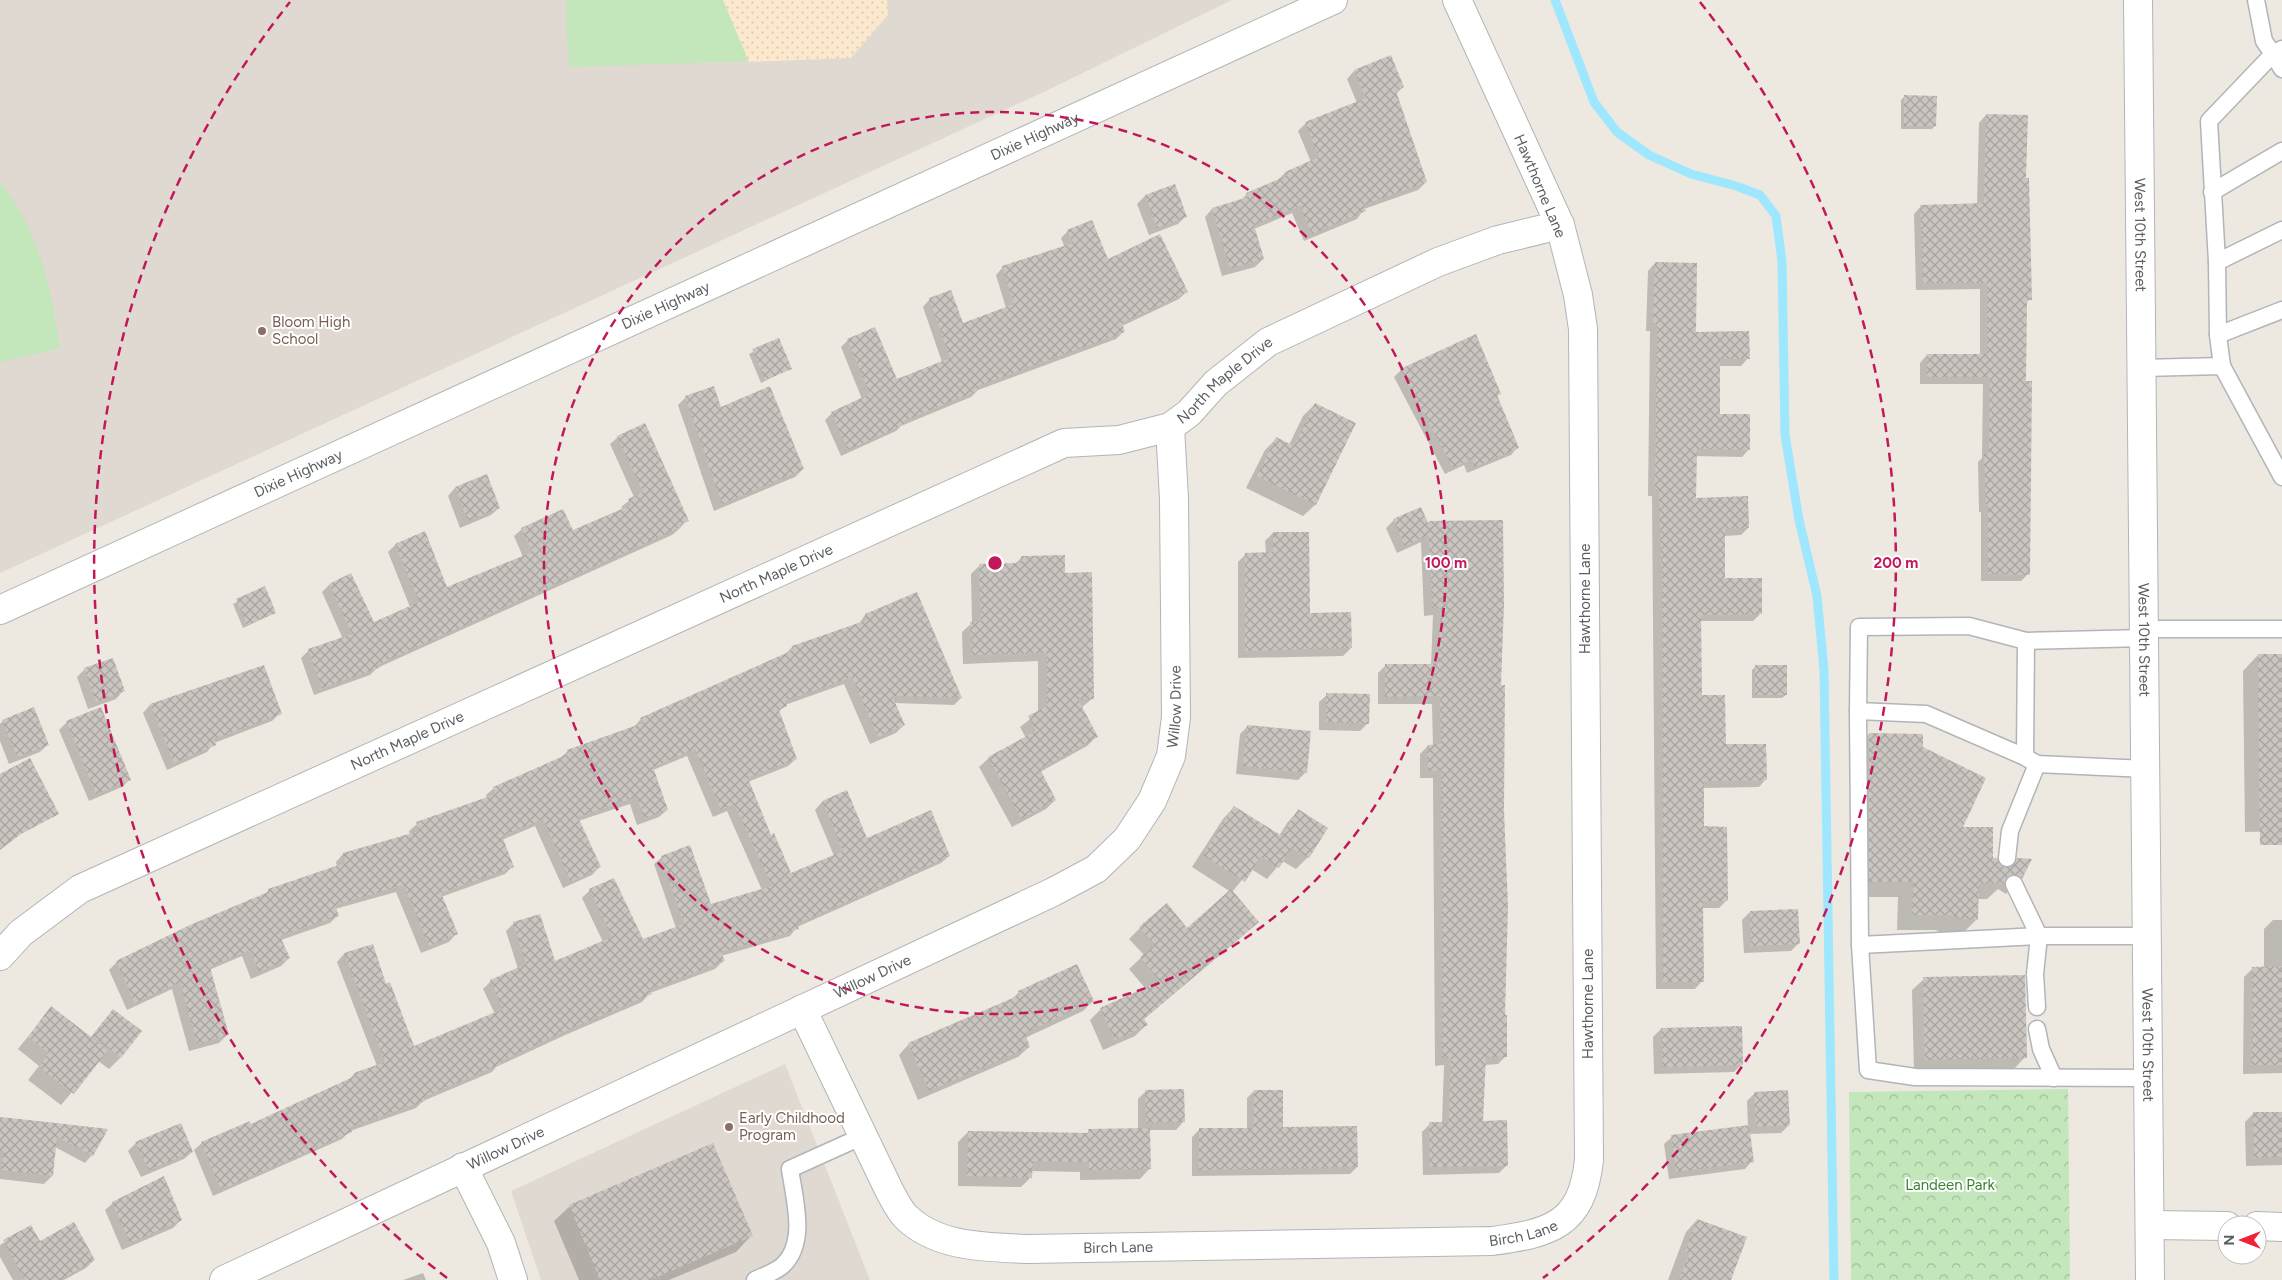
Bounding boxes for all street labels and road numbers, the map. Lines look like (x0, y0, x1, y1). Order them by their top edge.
street label: Dixie Highway (988, 108, 1082, 164)
street label: Hawthorne Lane (1510, 132, 1570, 240)
street label: West 10th Street (2131, 178, 2150, 292)
street label: Dixie Highway (619, 277, 713, 333)
street label: North Maple Drive (1174, 333, 1276, 428)
street label: Dixie Highway (251, 445, 345, 502)
street label: North Maple Drive (717, 540, 836, 607)
street label: Hawthorne Lane (1576, 544, 1594, 654)
street label: West 10th Street (2134, 583, 2154, 697)
street label: Willow Drive (1163, 665, 1185, 749)
street label: North Maple Drive (348, 707, 467, 774)
street label: Hawthorne Lane (1579, 949, 1597, 1059)
street label: Willow Drive (831, 951, 914, 1002)
street label: West 10th Street (2138, 988, 2157, 1102)
street label: Willow Drive (464, 1122, 547, 1174)
street label: Birch Lane (1488, 1216, 1561, 1250)
street label: Birch Lane (1083, 1238, 1153, 1257)

